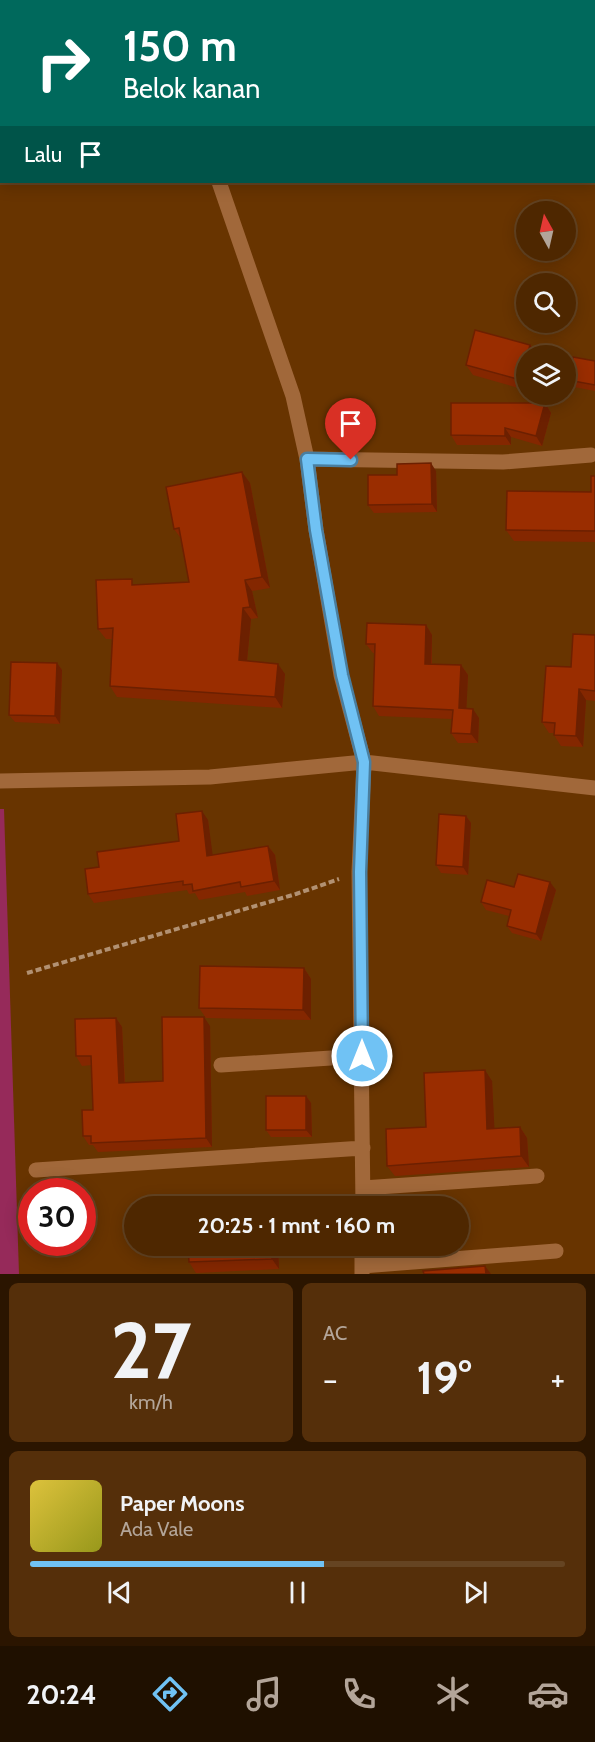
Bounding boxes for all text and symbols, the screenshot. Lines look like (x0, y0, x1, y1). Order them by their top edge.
text: 150 m (123, 20, 237, 72)
icon: right (24, 24, 102, 102)
text: Belok kanan (123, 72, 260, 105)
icon: arrive (74, 138, 107, 171)
text: Lalu (24, 141, 62, 168)
north arrow (516, 201, 576, 261)
map controls (516, 201, 576, 405)
button: search (516, 273, 576, 333)
button: layers (516, 345, 576, 405)
pin (325, 398, 376, 460)
icon: arrive (334, 407, 367, 440)
position arrow (330, 1024, 394, 1088)
speed limit sign: 30 (18, 1178, 96, 1256)
text: 20:25 · 1 mnt · 160 m (198, 1212, 395, 1239)
text: 27 (110, 1303, 192, 1398)
text: AC (323, 1321, 347, 1345)
text: 19° (417, 1351, 471, 1405)
text: − (323, 1359, 338, 1399)
text: + (550, 1359, 565, 1399)
text: km/h (129, 1390, 173, 1414)
text: Paper Moons (120, 1490, 244, 1517)
text: Ada Vale (120, 1517, 193, 1541)
icon: previous (103, 1576, 136, 1609)
icon: pause (281, 1576, 314, 1609)
icon: next (459, 1576, 492, 1609)
icon: directions (149, 1673, 191, 1715)
icon: music (243, 1673, 285, 1715)
icon: phone (338, 1673, 380, 1715)
icon: climate (432, 1673, 474, 1715)
icon: car (527, 1673, 569, 1715)
text: 20:24 (26, 1678, 97, 1711)

